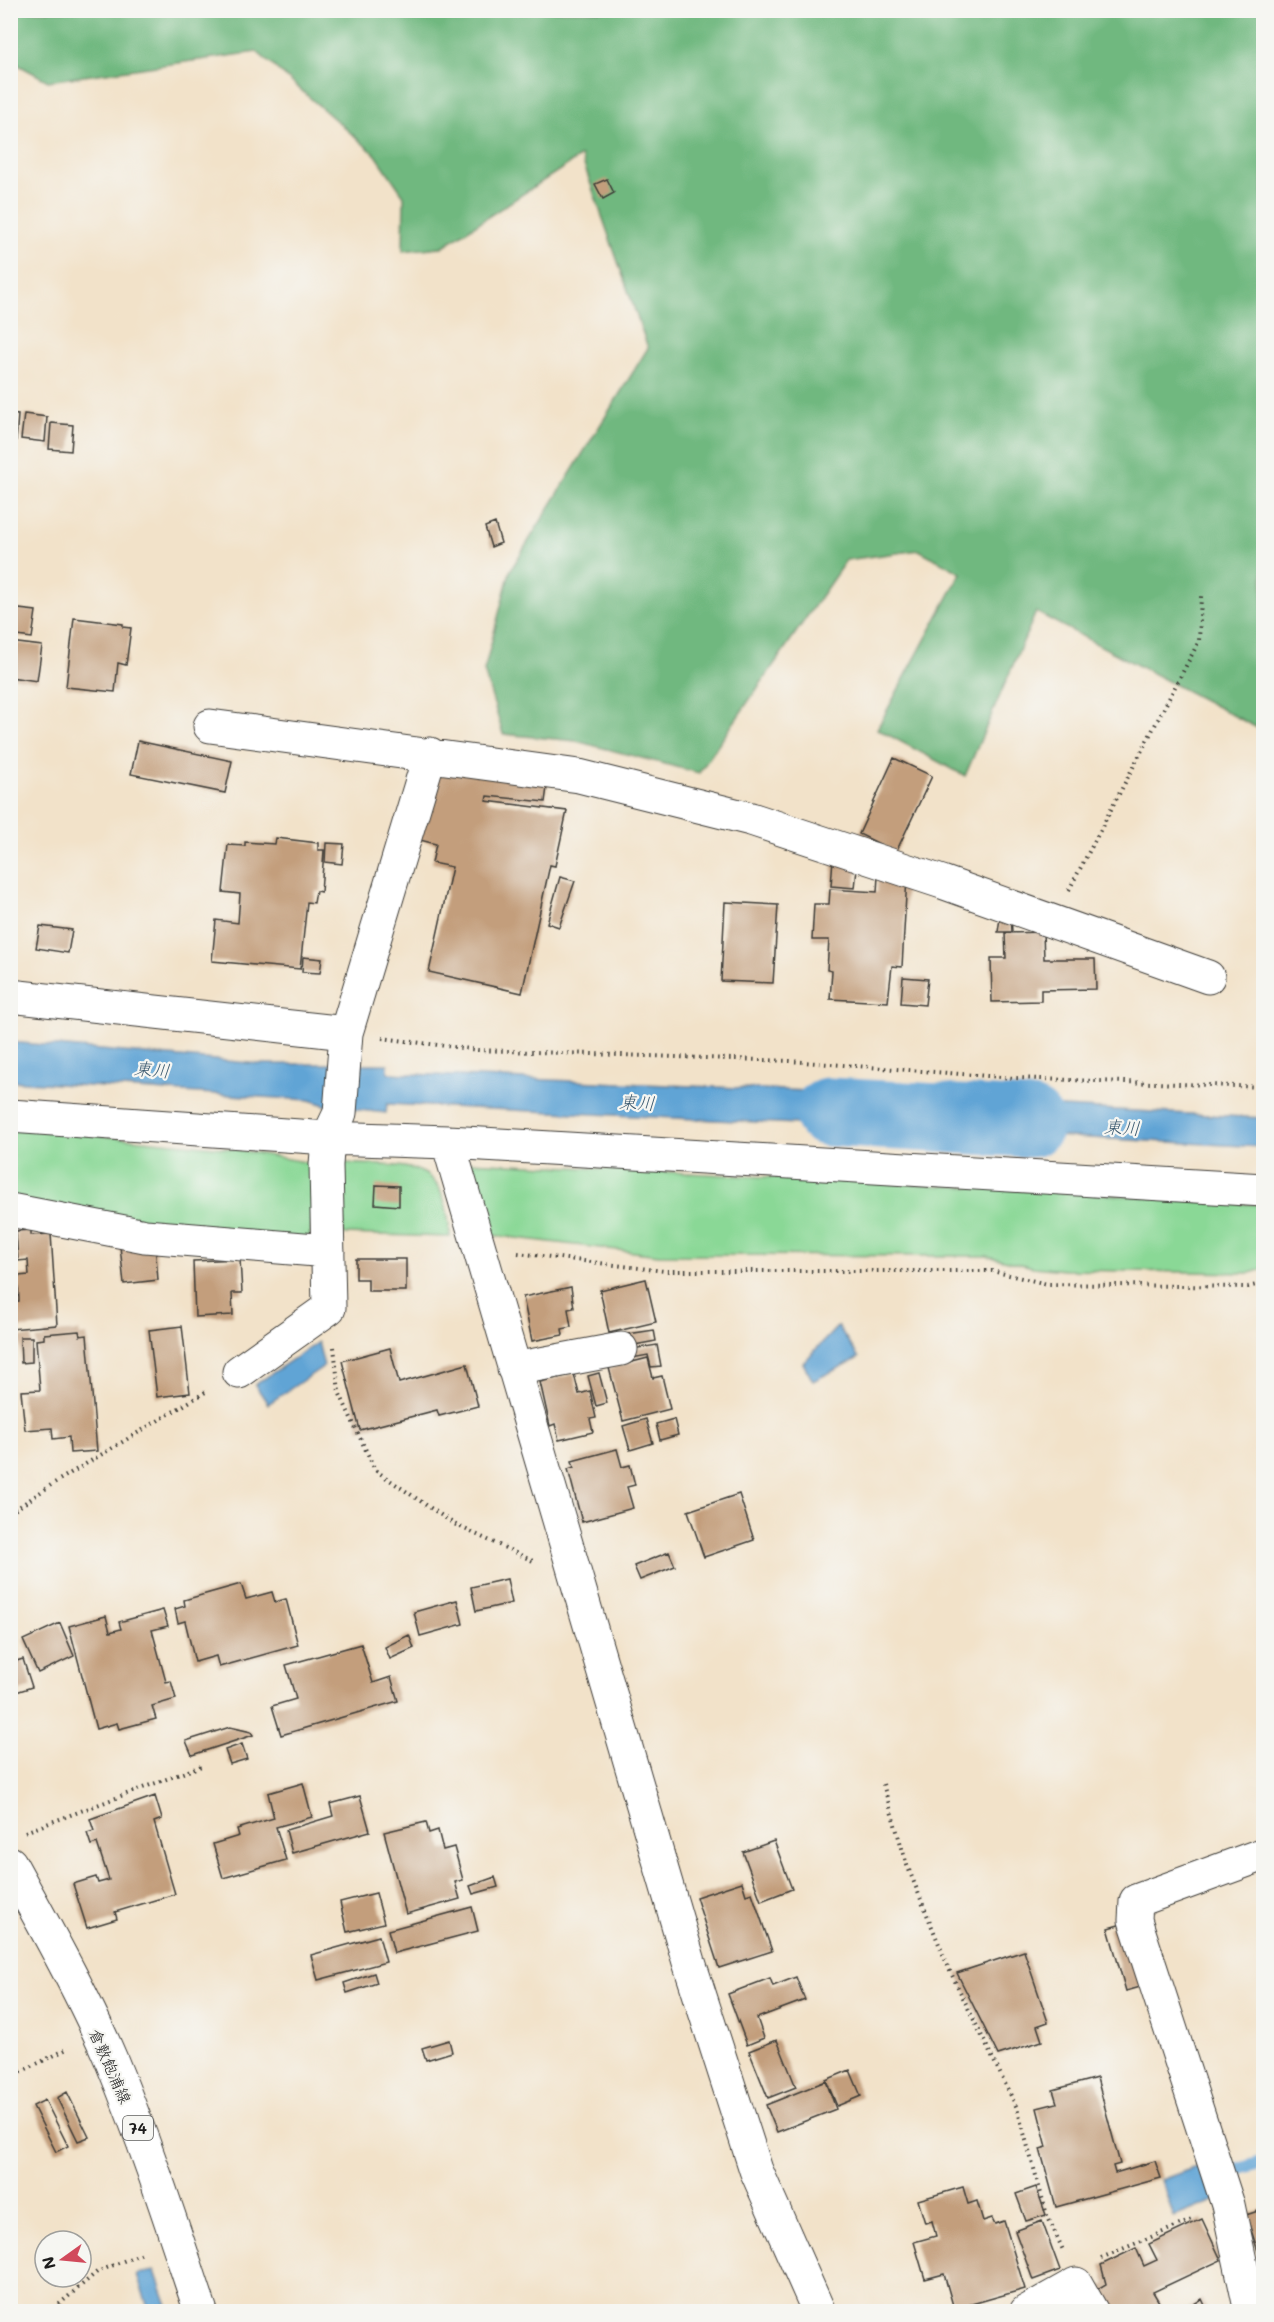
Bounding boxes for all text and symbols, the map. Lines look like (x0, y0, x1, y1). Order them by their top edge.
water label: 東川 (133, 1055, 171, 1083)
water label: 東川 (618, 1089, 656, 1115)
water label: 東川 (1103, 1114, 1141, 1140)
street label: 倉敷飽浦線 (85, 2025, 137, 2107)
road number: 74 (123, 2116, 153, 2140)
north arrow (33, 2229, 93, 2289)
text: N (36, 2254, 60, 2272)

